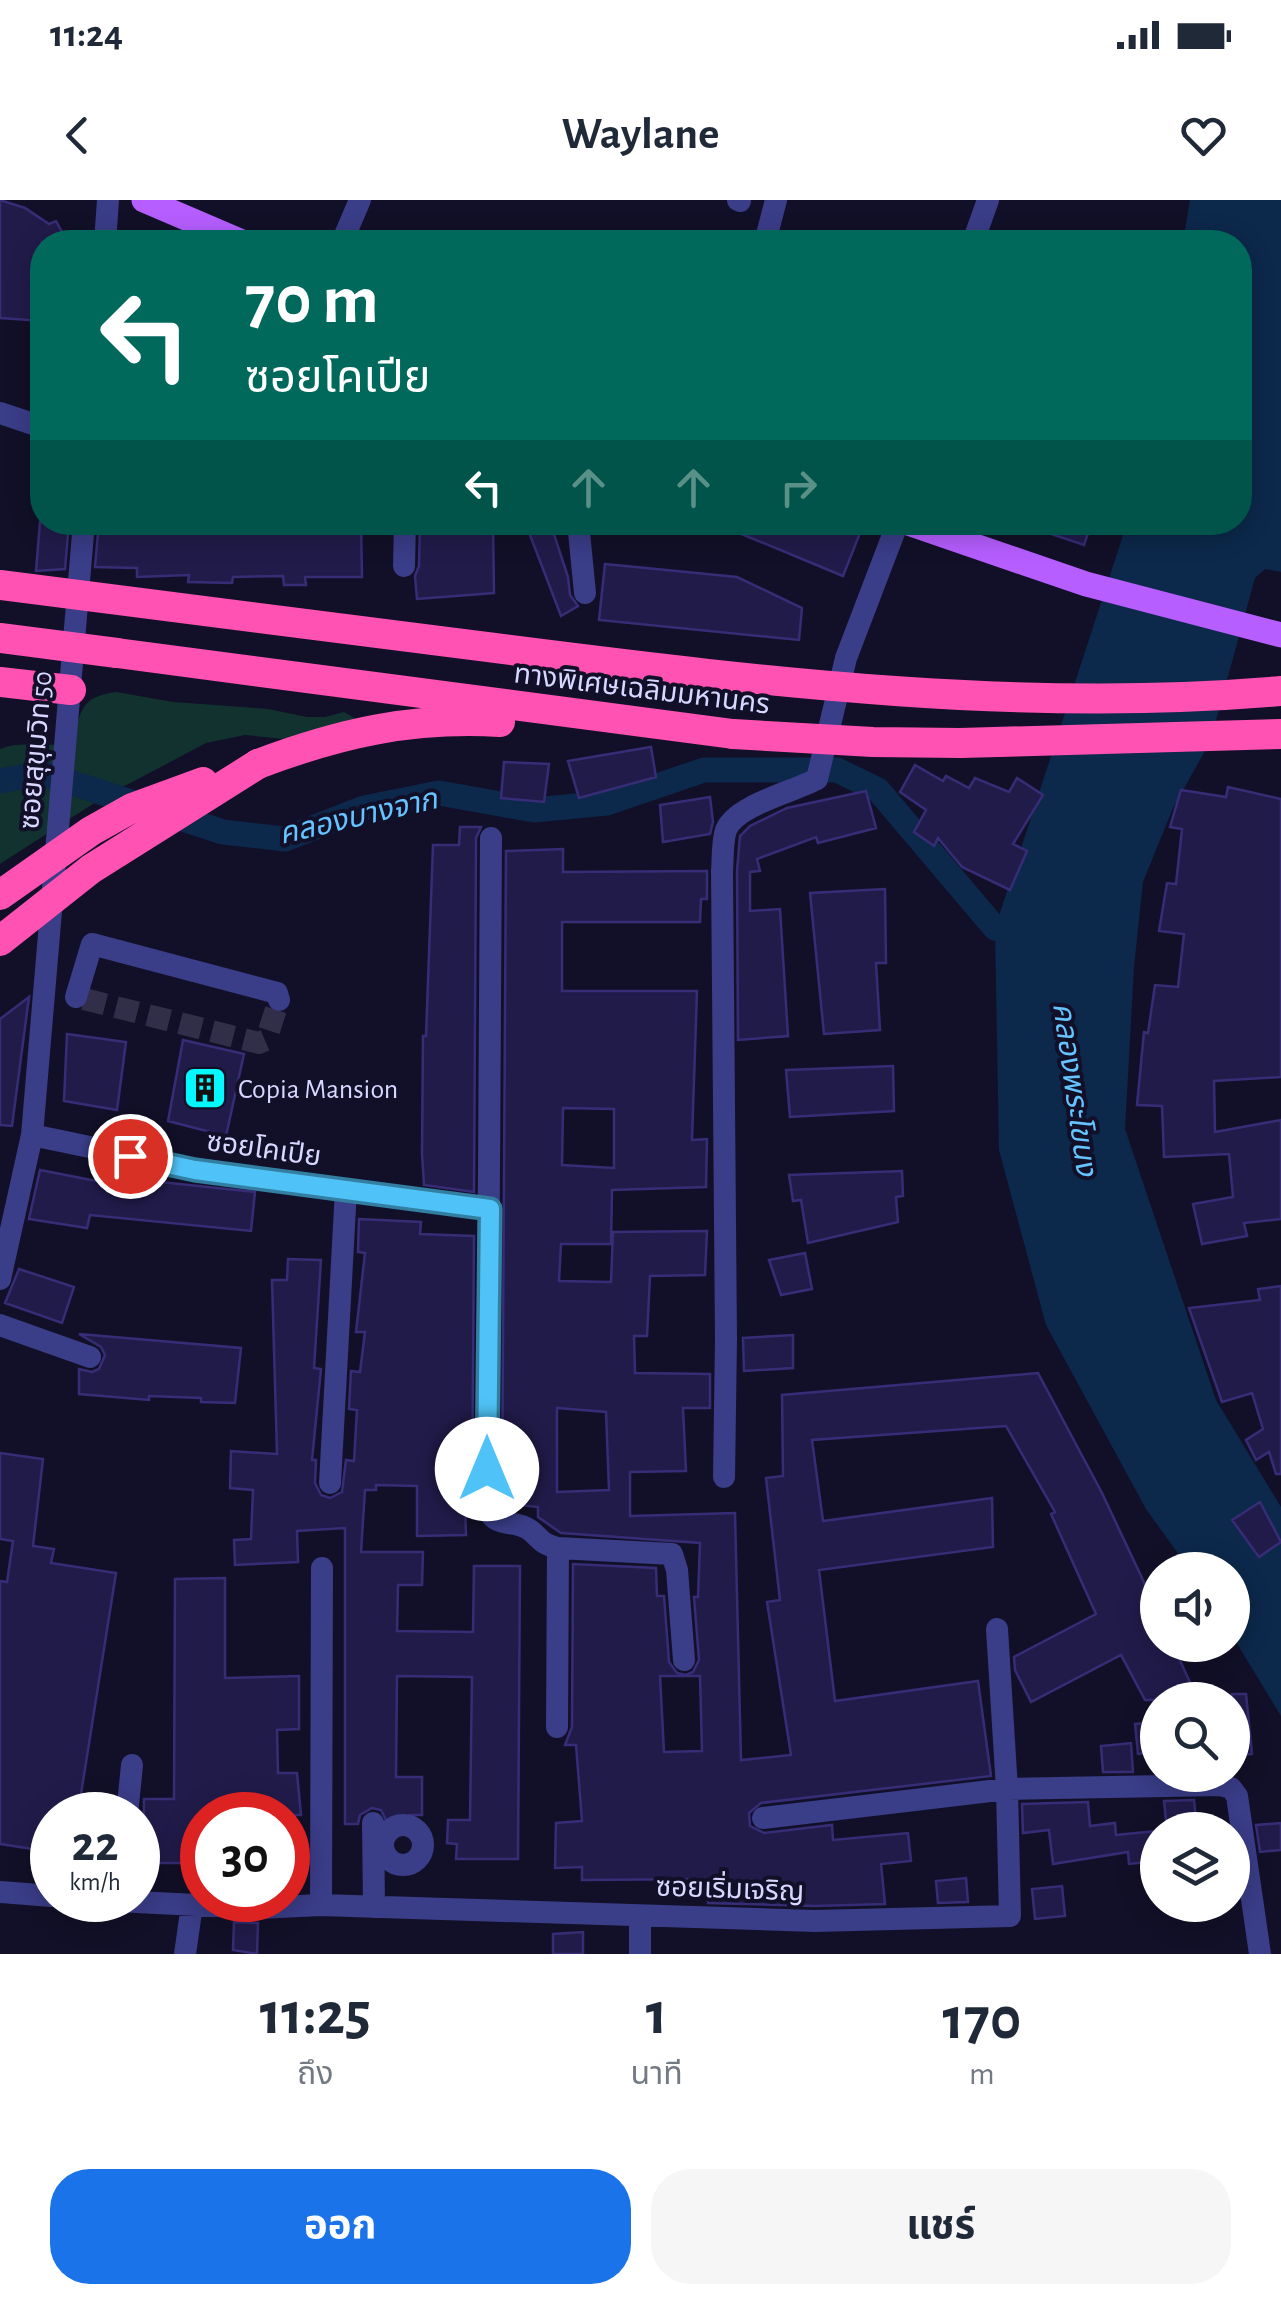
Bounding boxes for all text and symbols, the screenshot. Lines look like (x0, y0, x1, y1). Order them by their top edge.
text: 11:24 (50, 16, 123, 54)
icon: back (50, 108, 105, 163)
icon: heart (1176, 108, 1231, 163)
text: Waylane (562, 112, 719, 157)
text: 70 m (245, 266, 379, 336)
icon: left (80, 270, 210, 400)
text: ซอยโคเปีย (245, 356, 430, 401)
icon: left (456, 460, 511, 515)
icon: ahead (561, 460, 616, 515)
icon: ahead (666, 460, 721, 515)
icon: right (771, 460, 826, 515)
street label: ทางพิเศษเฉลิมมหานคร (512, 660, 771, 720)
street label: ซอยสุขุมวิท 50 (16, 670, 59, 831)
water label: คลองบางจาก (276, 784, 441, 850)
water label: คลองพระโขนง (1047, 1001, 1102, 1179)
building icon: Copia Mansion (182, 1065, 228, 1111)
place label: Copia Mansion (238, 1076, 398, 1104)
pin (88, 1114, 173, 1199)
street label: ซอยโคเปีย (205, 1126, 323, 1172)
icon: arrive (103, 1129, 158, 1184)
position arrow (435, 1417, 539, 1521)
map controls (1140, 1552, 1250, 1922)
button: sound (1140, 1552, 1250, 1662)
button: search (1140, 1682, 1250, 1792)
speed limit sign: 30 (180, 1792, 310, 1922)
button: layers (1140, 1812, 1250, 1922)
text: 22 (71, 1820, 119, 1870)
street label: ซอยเริ่มเจริญ (655, 1868, 805, 1907)
text: km/h (69, 1870, 121, 1895)
text: 11:25 (260, 1985, 371, 2045)
text: 1 (646, 1985, 667, 2045)
text: 170 (942, 1990, 1021, 2050)
text: ถึง (297, 2058, 334, 2090)
text: นาที (631, 2058, 683, 2090)
text: m (969, 2058, 995, 2090)
button: ออก (50, 2169, 631, 2284)
button: แชร์ (651, 2169, 1231, 2284)

